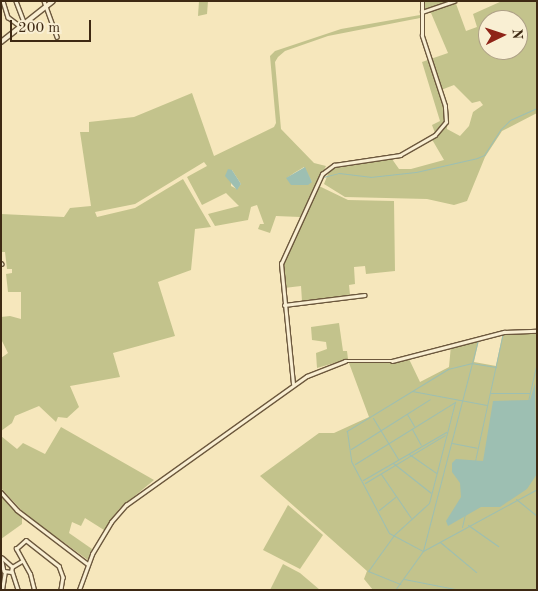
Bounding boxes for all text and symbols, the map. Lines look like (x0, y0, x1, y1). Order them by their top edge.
scale bar (12, 10, 94, 42)
north arrow (478, 10, 528, 60)
text: 200 m (18, 21, 60, 36)
text: N (510, 28, 524, 40)

